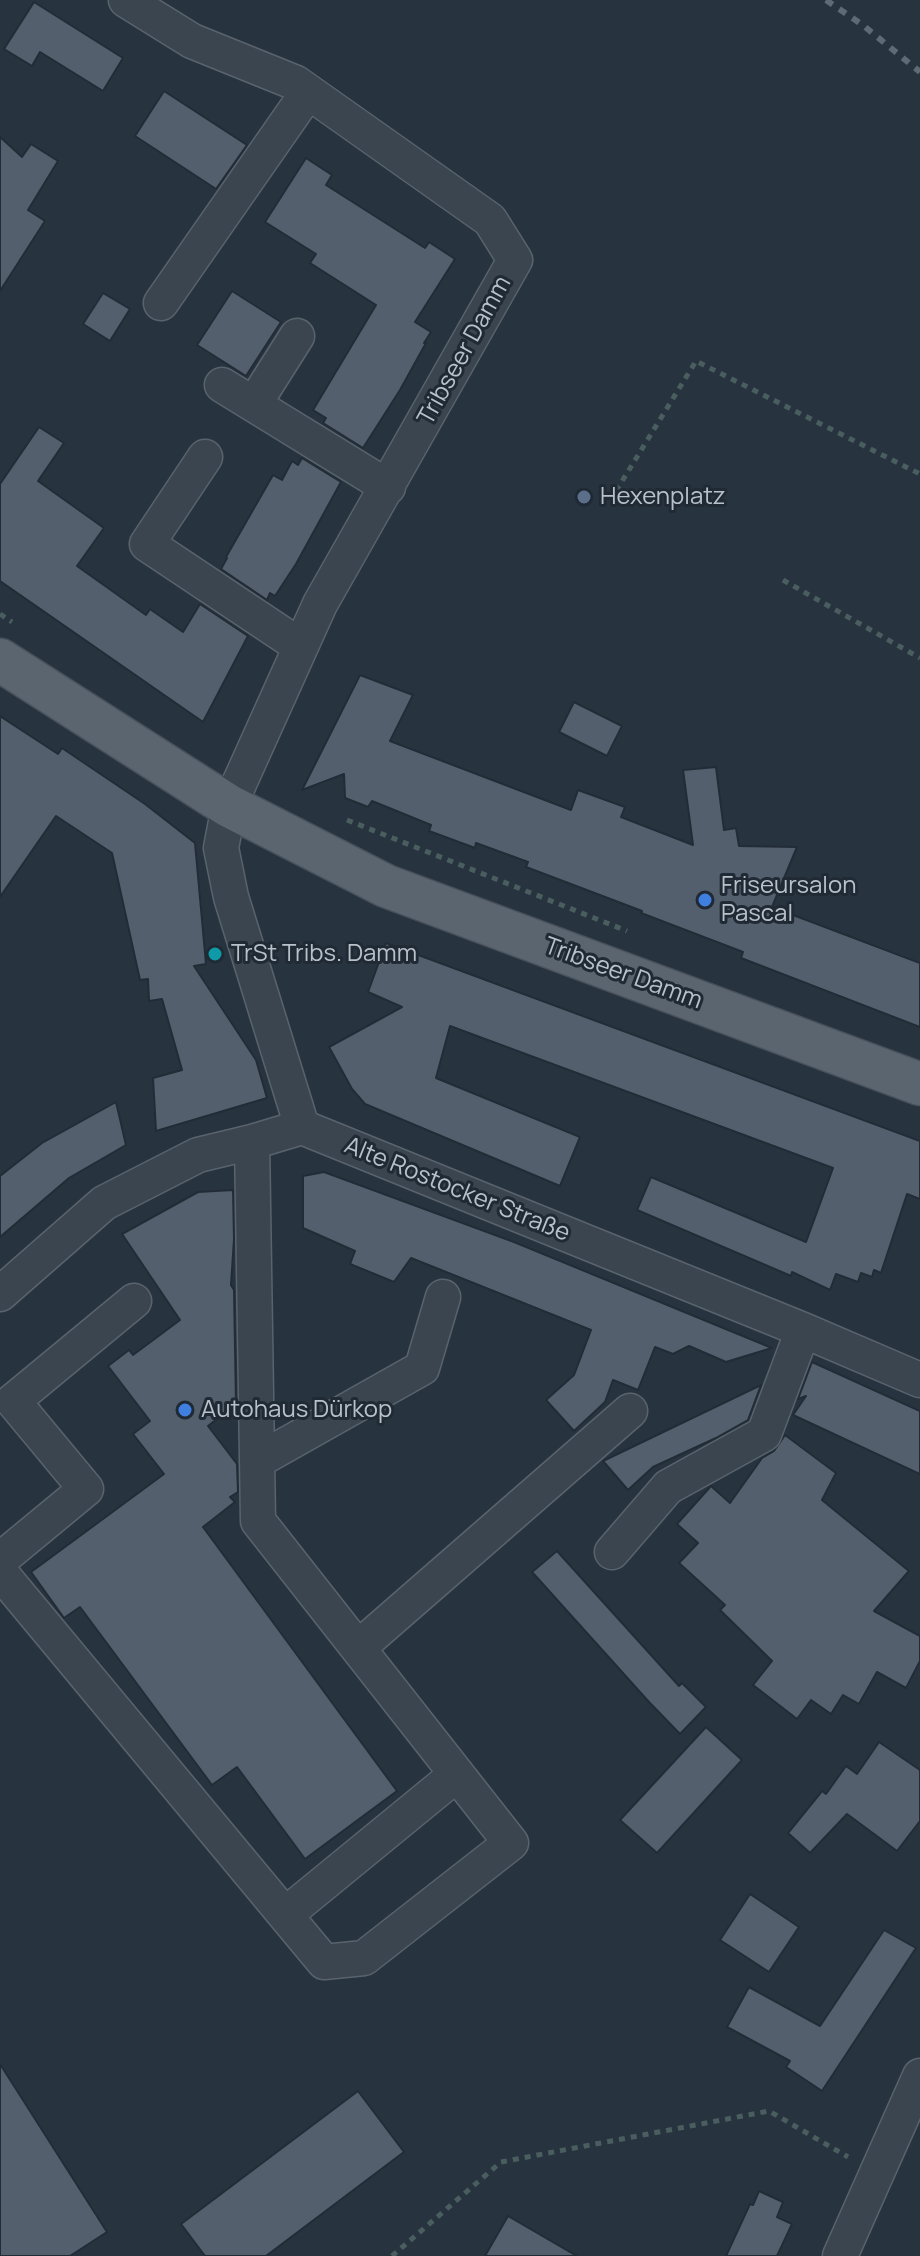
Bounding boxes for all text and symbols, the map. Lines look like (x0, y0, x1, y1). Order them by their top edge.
street label: Tribseer Damm (412, 272, 518, 430)
place label: Hexenplatz (600, 483, 726, 511)
marker: Hexenplatz (575, 488, 593, 506)
place label: Friseursalon Pascal (721, 872, 856, 928)
marker: Friseursalon Pascal (696, 891, 714, 909)
street label: Tribseer Damm (540, 932, 706, 1016)
place label: TrSt Tribs. Damm (231, 940, 417, 968)
marker: TrSt Tribs. Damm (206, 945, 224, 963)
street label: Alte Rostocker Straße (340, 1132, 574, 1248)
place label: Autohaus Dürkop (201, 1396, 392, 1424)
marker: Autohaus Dürkop (176, 1401, 194, 1419)

